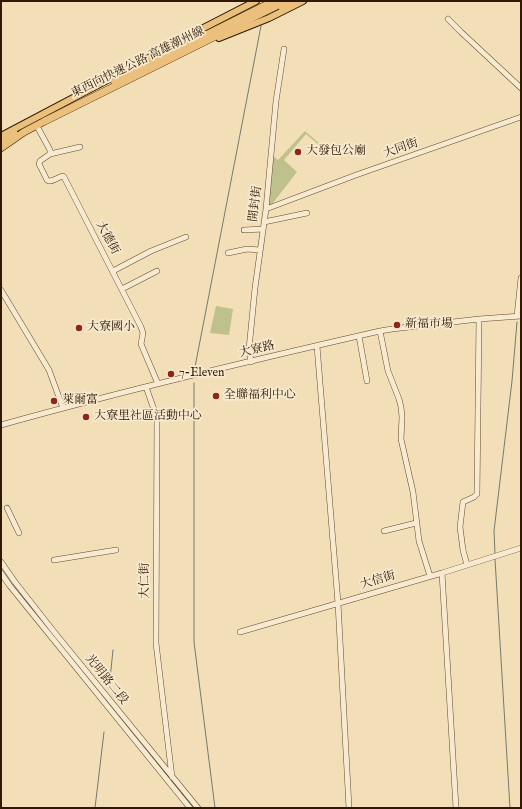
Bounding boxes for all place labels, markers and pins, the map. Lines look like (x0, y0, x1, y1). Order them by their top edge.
place label: 大發包公廟 (306, 145, 366, 159)
marker: 大發包公廟 (293, 147, 303, 157)
place label: 新福市場 (405, 318, 453, 332)
marker: 新福市場 (392, 320, 402, 330)
place label: 大寮國小 (87, 321, 135, 335)
marker: 大寮國小 (74, 323, 84, 333)
place label: 7-Eleven (179, 367, 224, 381)
marker: 7-Eleven (166, 369, 176, 379)
place label: 全聯福利中心 (224, 389, 296, 403)
marker: 全聯福利中心 (211, 391, 221, 401)
place label: 萊爾富 (62, 394, 98, 408)
marker: 萊爾富 (49, 396, 59, 406)
place label: 大寮里社區活動中心 (94, 410, 202, 424)
marker: 大寮里社區活動中心 (81, 412, 91, 422)

